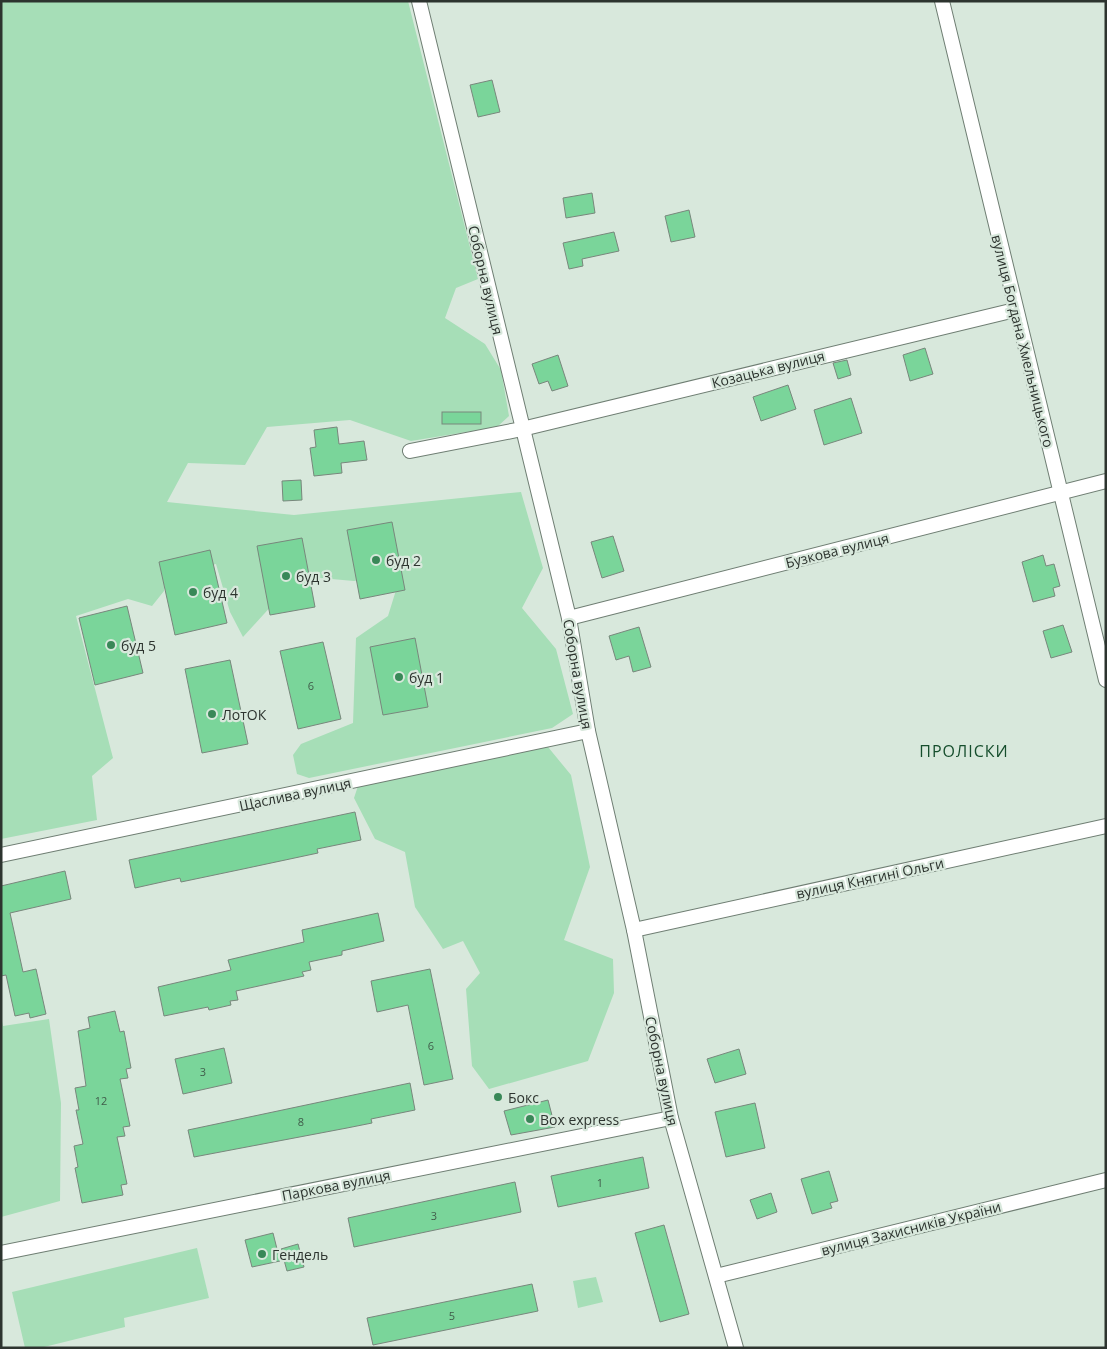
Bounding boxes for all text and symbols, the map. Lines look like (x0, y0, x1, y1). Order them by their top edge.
street label: Соборна вулиця (464, 224, 508, 336)
street label: вулиця Богдана Хмельницького (987, 233, 1059, 449)
street label: Козацька вулиця (710, 346, 826, 392)
street label: Бузкова вулиця (783, 528, 891, 572)
place label: буд 2 (386, 551, 421, 570)
marker: буд 2 (370, 554, 382, 566)
place label: буд 3 (296, 567, 331, 586)
marker: буд 3 (280, 570, 292, 582)
place label: буд 4 (203, 583, 238, 602)
marker: буд 4 (187, 586, 199, 598)
street label: Соборна вулиця (559, 618, 597, 730)
place label: буд 5 (121, 636, 156, 655)
marker: буд 5 (105, 639, 117, 651)
place label: буд 1 (409, 668, 444, 687)
marker: буд 1 (393, 671, 405, 683)
house number: 6 (308, 678, 314, 693)
place label: ЛотОК (222, 705, 267, 724)
marker: ЛотОК (206, 708, 218, 720)
district label: ПРОЛІСКИ (919, 740, 1009, 762)
street label: Щаслива вулиця (237, 773, 353, 815)
street label: вулиця Княгині Ольги (794, 853, 946, 903)
street label: Соборна вулиця (641, 1015, 683, 1127)
house number: 6 (428, 1038, 434, 1053)
house number: 3 (200, 1064, 206, 1079)
place label: Бокс (508, 1088, 539, 1107)
marker: Бокс (492, 1091, 504, 1103)
house number: 12 (95, 1093, 107, 1108)
place label: Box express (540, 1110, 619, 1129)
marker: Box express (524, 1113, 536, 1125)
house number: 8 (298, 1114, 304, 1129)
street label: Паркова вулиця (280, 1165, 392, 1205)
house number: 1 (597, 1175, 603, 1190)
street label: вулиця Захисників України (819, 1196, 1003, 1260)
house number: 3 (431, 1208, 437, 1223)
place label: Гендель (272, 1245, 328, 1264)
marker: Гендель (256, 1248, 268, 1260)
house number: 5 (449, 1308, 455, 1323)

